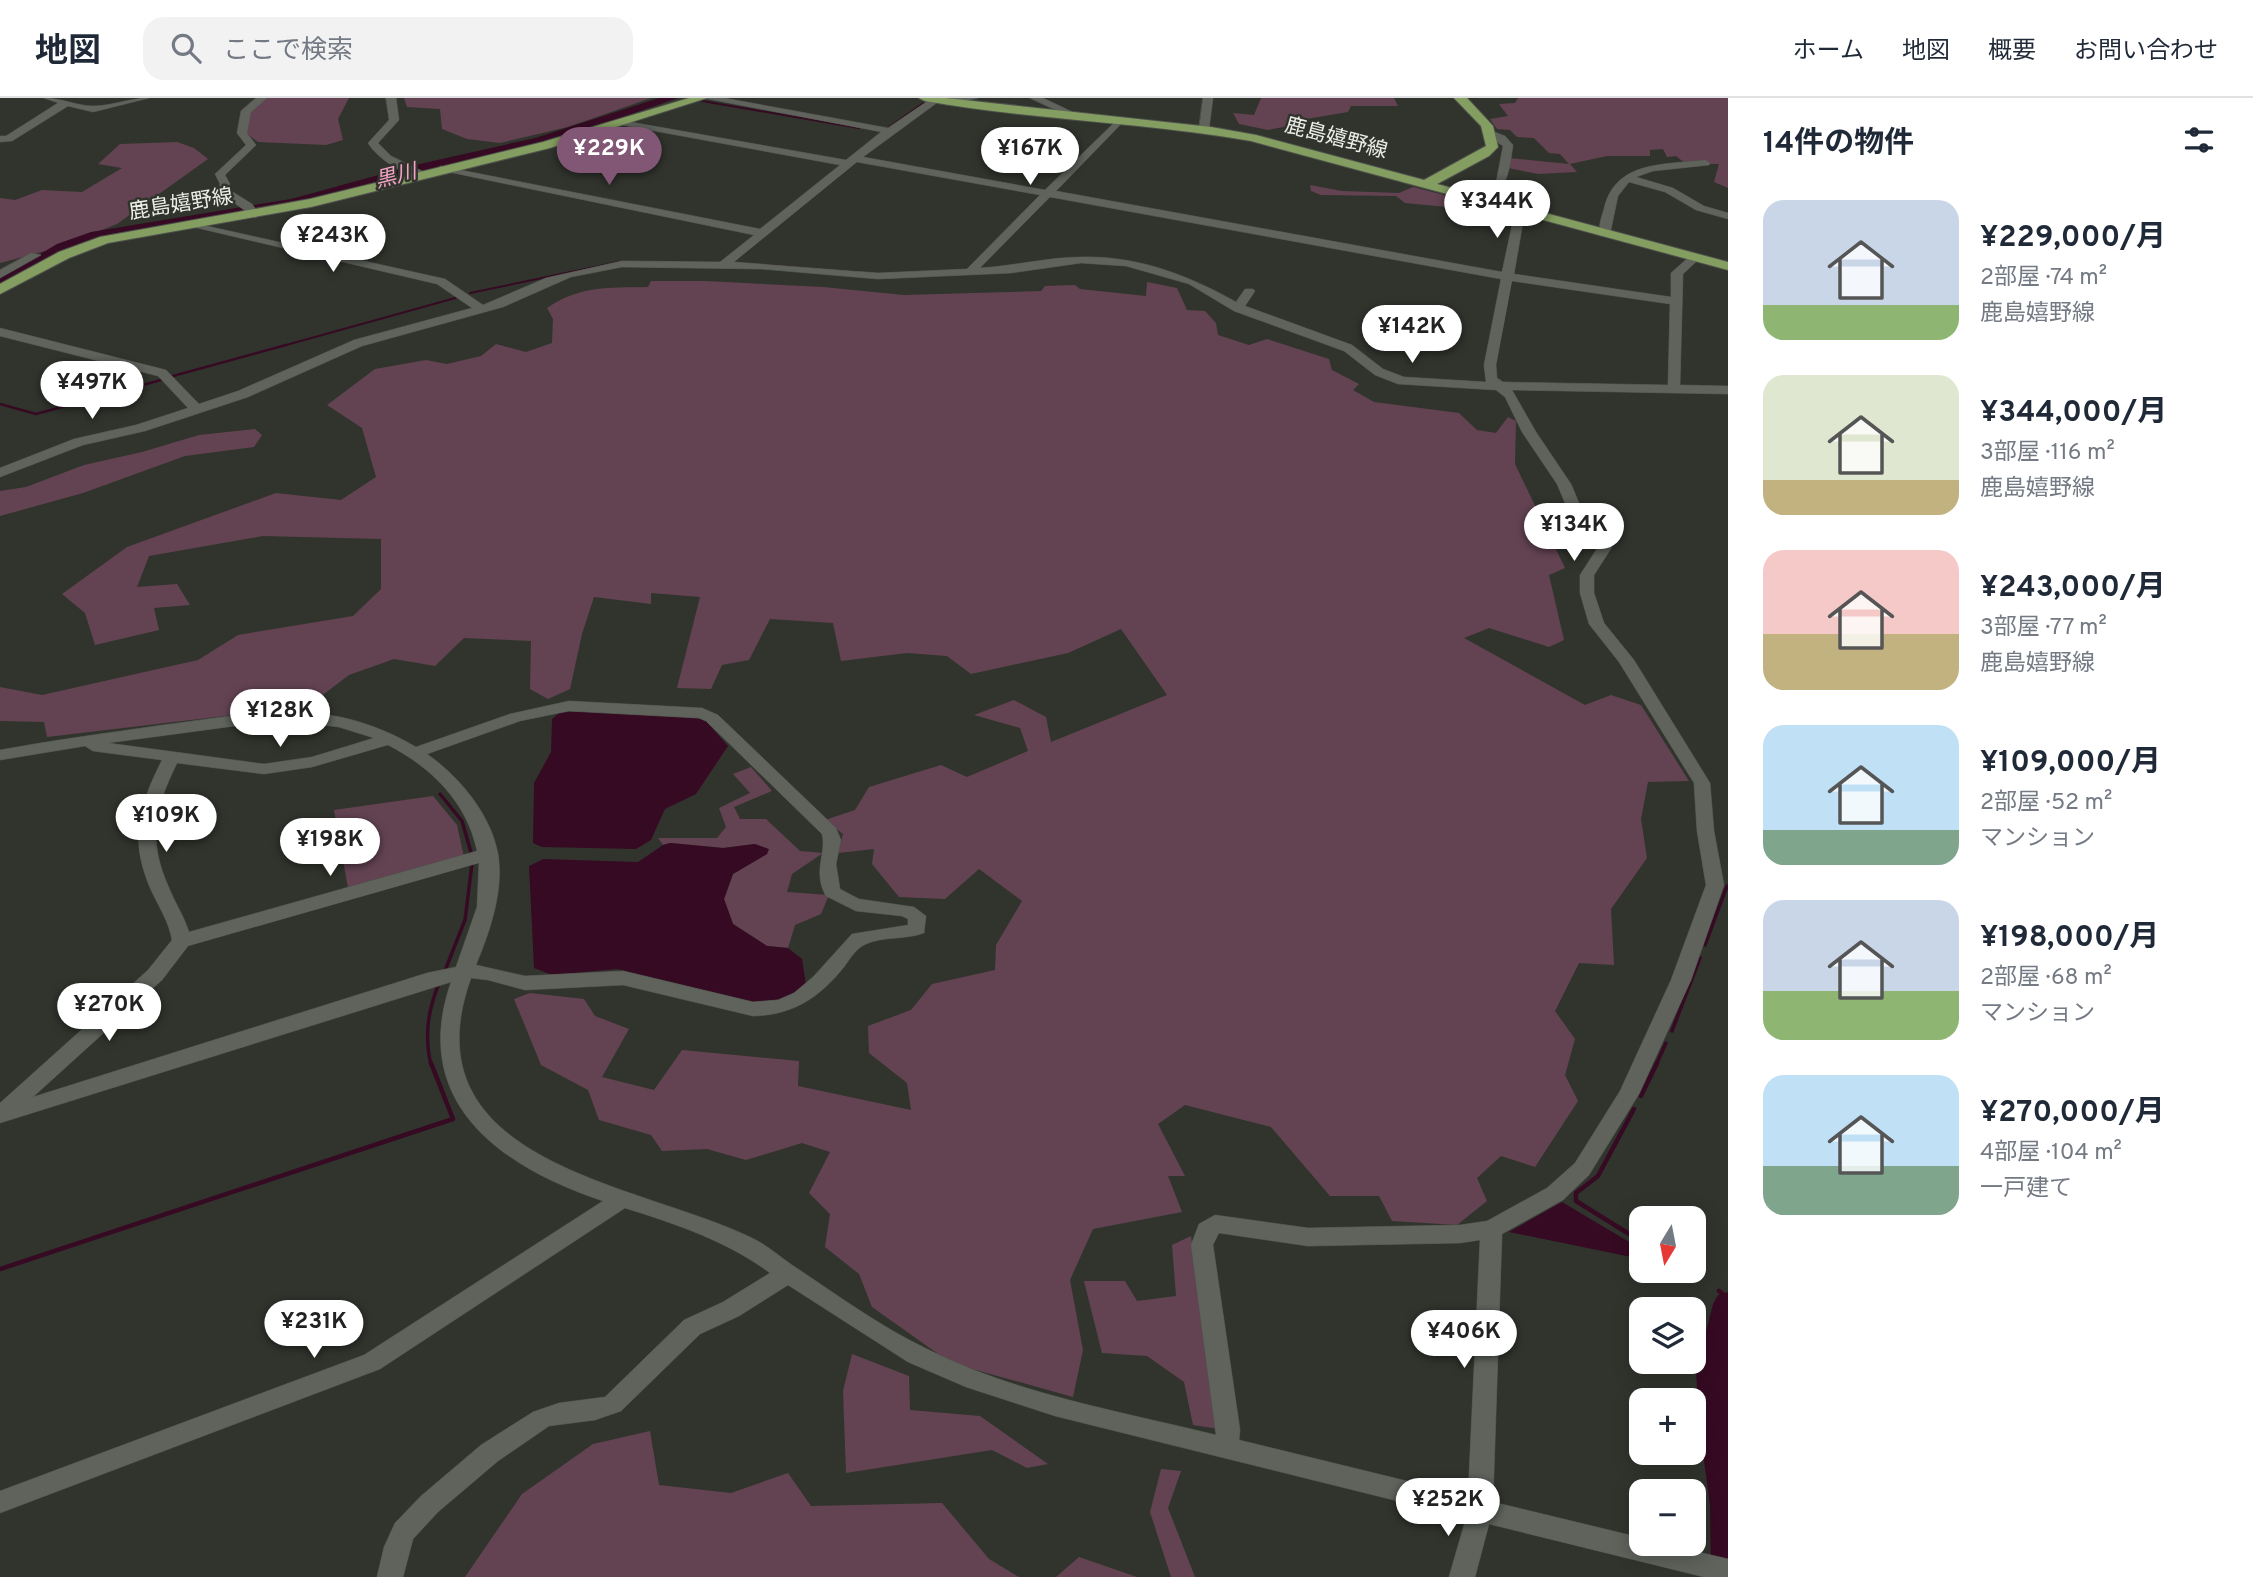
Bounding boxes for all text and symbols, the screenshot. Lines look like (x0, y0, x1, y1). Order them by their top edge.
search box (143, 17, 633, 80)
icon: search (167, 29, 205, 67)
text: 地図 (35, 32, 101, 74)
text: ここで検索 (223, 35, 353, 68)
text: ホーム (1793, 37, 1864, 67)
text: 地図 (1902, 37, 1950, 67)
text: 概要 (1988, 37, 2036, 67)
text: お問い合わせ (2074, 37, 2218, 67)
street label: 鹿島嬉野線 (1282, 112, 1390, 166)
icon: filters (2180, 121, 2218, 159)
text: 14件の物件 (1763, 126, 1914, 163)
pin: ¥229K (560, 127, 658, 187)
pin: ¥167K (981, 127, 1079, 187)
text: ¥229K (573, 135, 645, 164)
text: ¥167K (997, 135, 1063, 164)
water label: 黒川 (372, 158, 422, 195)
pin: ¥344K (1448, 180, 1546, 240)
street label: 鹿島嬉野線 (127, 183, 235, 227)
text: ¥344K (1460, 188, 1534, 217)
pin: ¥243K (284, 214, 382, 274)
text: ¥229,000/月 (1980, 220, 2166, 257)
text: ¥243K (297, 222, 369, 251)
icon: home (1819, 228, 1903, 312)
text: 2部屋 · 74 m² (1980, 264, 2107, 293)
text: 鹿島嬉野線 (1980, 300, 2095, 329)
pin: ¥142K (1363, 306, 1461, 365)
text: ¥142K (1378, 313, 1446, 342)
pin: ¥497K (43, 362, 141, 421)
text: ¥497K (56, 369, 128, 398)
text: ¥344,000/月 (1980, 395, 2167, 432)
icon: home (1819, 403, 1903, 487)
text: 3部屋 · 116 m² (1980, 439, 2115, 468)
text: 鹿島嬉野線 (1980, 475, 2095, 504)
pin: ¥134K (1525, 504, 1623, 563)
text: ¥134K (1540, 511, 1608, 540)
text: ¥243,000/月 (1980, 570, 2166, 607)
icon: home (1819, 578, 1903, 662)
text: 3部屋 · 77 m² (1980, 614, 2107, 643)
text: 鹿島嬉野線 (1980, 650, 2095, 679)
pin: ¥128K (231, 690, 329, 749)
text: ¥128K (246, 697, 314, 726)
text: ¥109,000/月 (1980, 745, 2161, 782)
icon: home (1819, 753, 1903, 837)
text: 2部屋 · 52 m² (1980, 789, 2112, 818)
pin: ¥109K (117, 794, 215, 854)
text: ¥109K (132, 802, 200, 831)
pin: ¥198K (281, 818, 379, 878)
text: マンション (1980, 825, 2095, 854)
text: ¥198K (296, 826, 364, 855)
text: ¥198,000/月 (1980, 920, 2159, 957)
icon: home (1819, 928, 1903, 1012)
text: 2部屋 · 68 m² (1980, 964, 2112, 993)
pin: ¥270K (60, 984, 158, 1043)
text: ¥270K (73, 991, 145, 1020)
text: マンション (1980, 1000, 2095, 1029)
text: ¥270,000/月 (1980, 1095, 2165, 1132)
icon: home (1819, 1103, 1903, 1187)
text: 4部屋 · 104 m² (1980, 1139, 2122, 1168)
text: 一戸建て (1980, 1175, 2072, 1204)
north arrow (1629, 1206, 1706, 1283)
map controls (1629, 1206, 1706, 1556)
button: layers (1629, 1297, 1706, 1374)
pin: ¥231K (265, 1300, 363, 1360)
text: ¥231K (280, 1308, 348, 1337)
pin: ¥406K (1415, 1310, 1513, 1370)
text: ¥406K (1427, 1318, 1501, 1347)
button: + (1629, 1388, 1706, 1465)
pin: ¥252K (1399, 1478, 1497, 1538)
button: − (1629, 1479, 1706, 1556)
text: ¥252K (1412, 1486, 1484, 1515)

